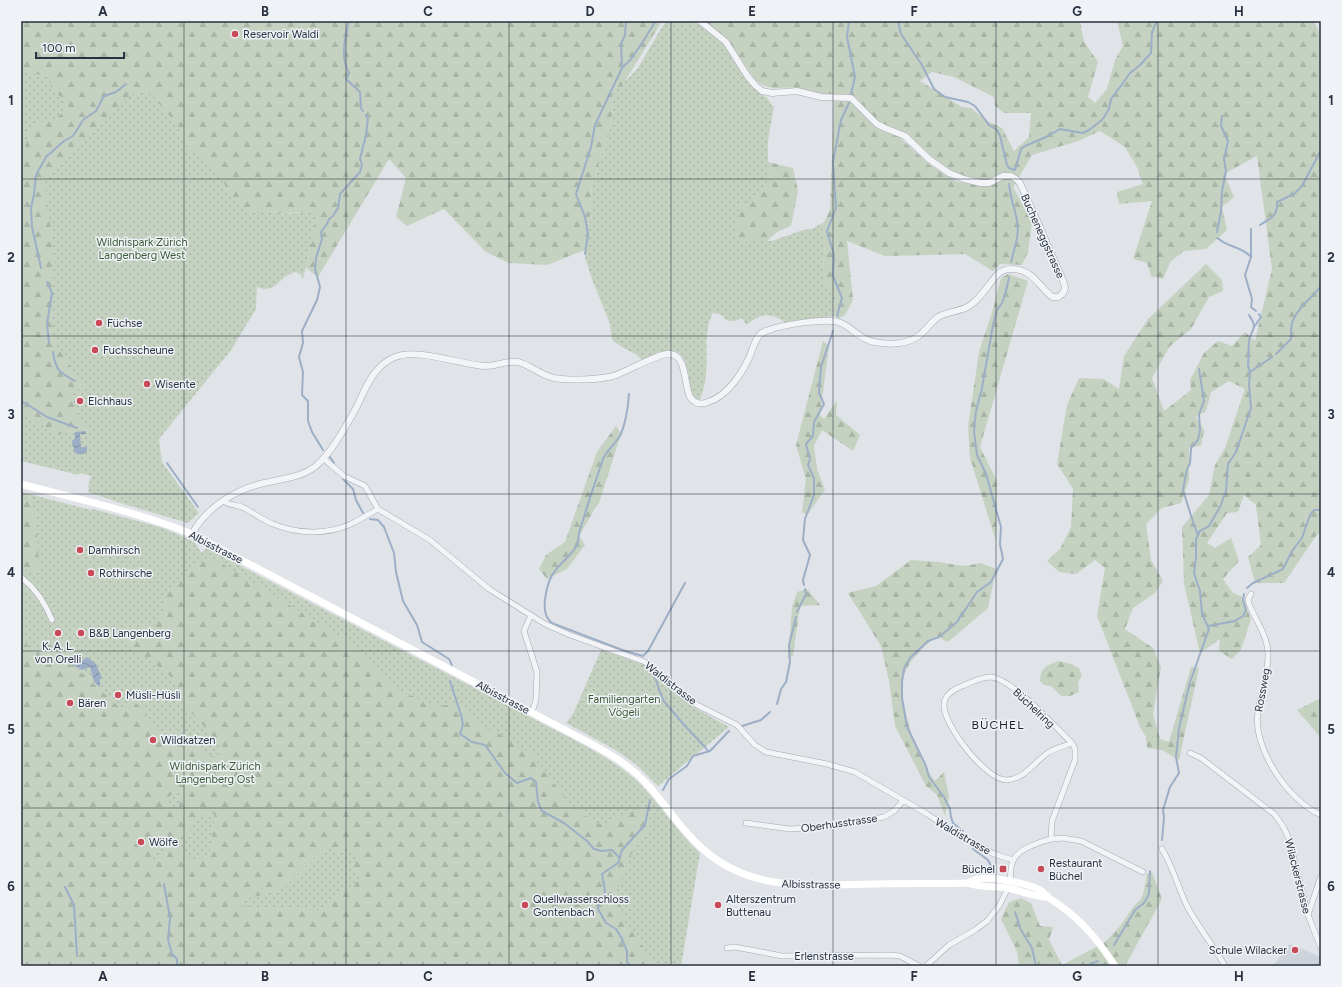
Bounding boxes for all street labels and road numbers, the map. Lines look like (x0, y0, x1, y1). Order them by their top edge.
street label: Bucheneggstrasse (1018, 192, 1067, 280)
street label: Albisstrasse (187, 528, 245, 567)
street label: Waldistrasse (642, 659, 699, 708)
street label: Rossweg (1252, 667, 1273, 713)
street label: Albisstrasse (474, 678, 532, 717)
street label: Büchelring (1010, 686, 1057, 731)
street label: Oberhusstrasse (800, 812, 878, 835)
street label: Waldistrasse (933, 815, 993, 858)
street label: Wilackerstrasse (1282, 837, 1313, 915)
street label: Albisstrasse (781, 877, 841, 892)
street label: Erlenstrasse (794, 950, 854, 963)

